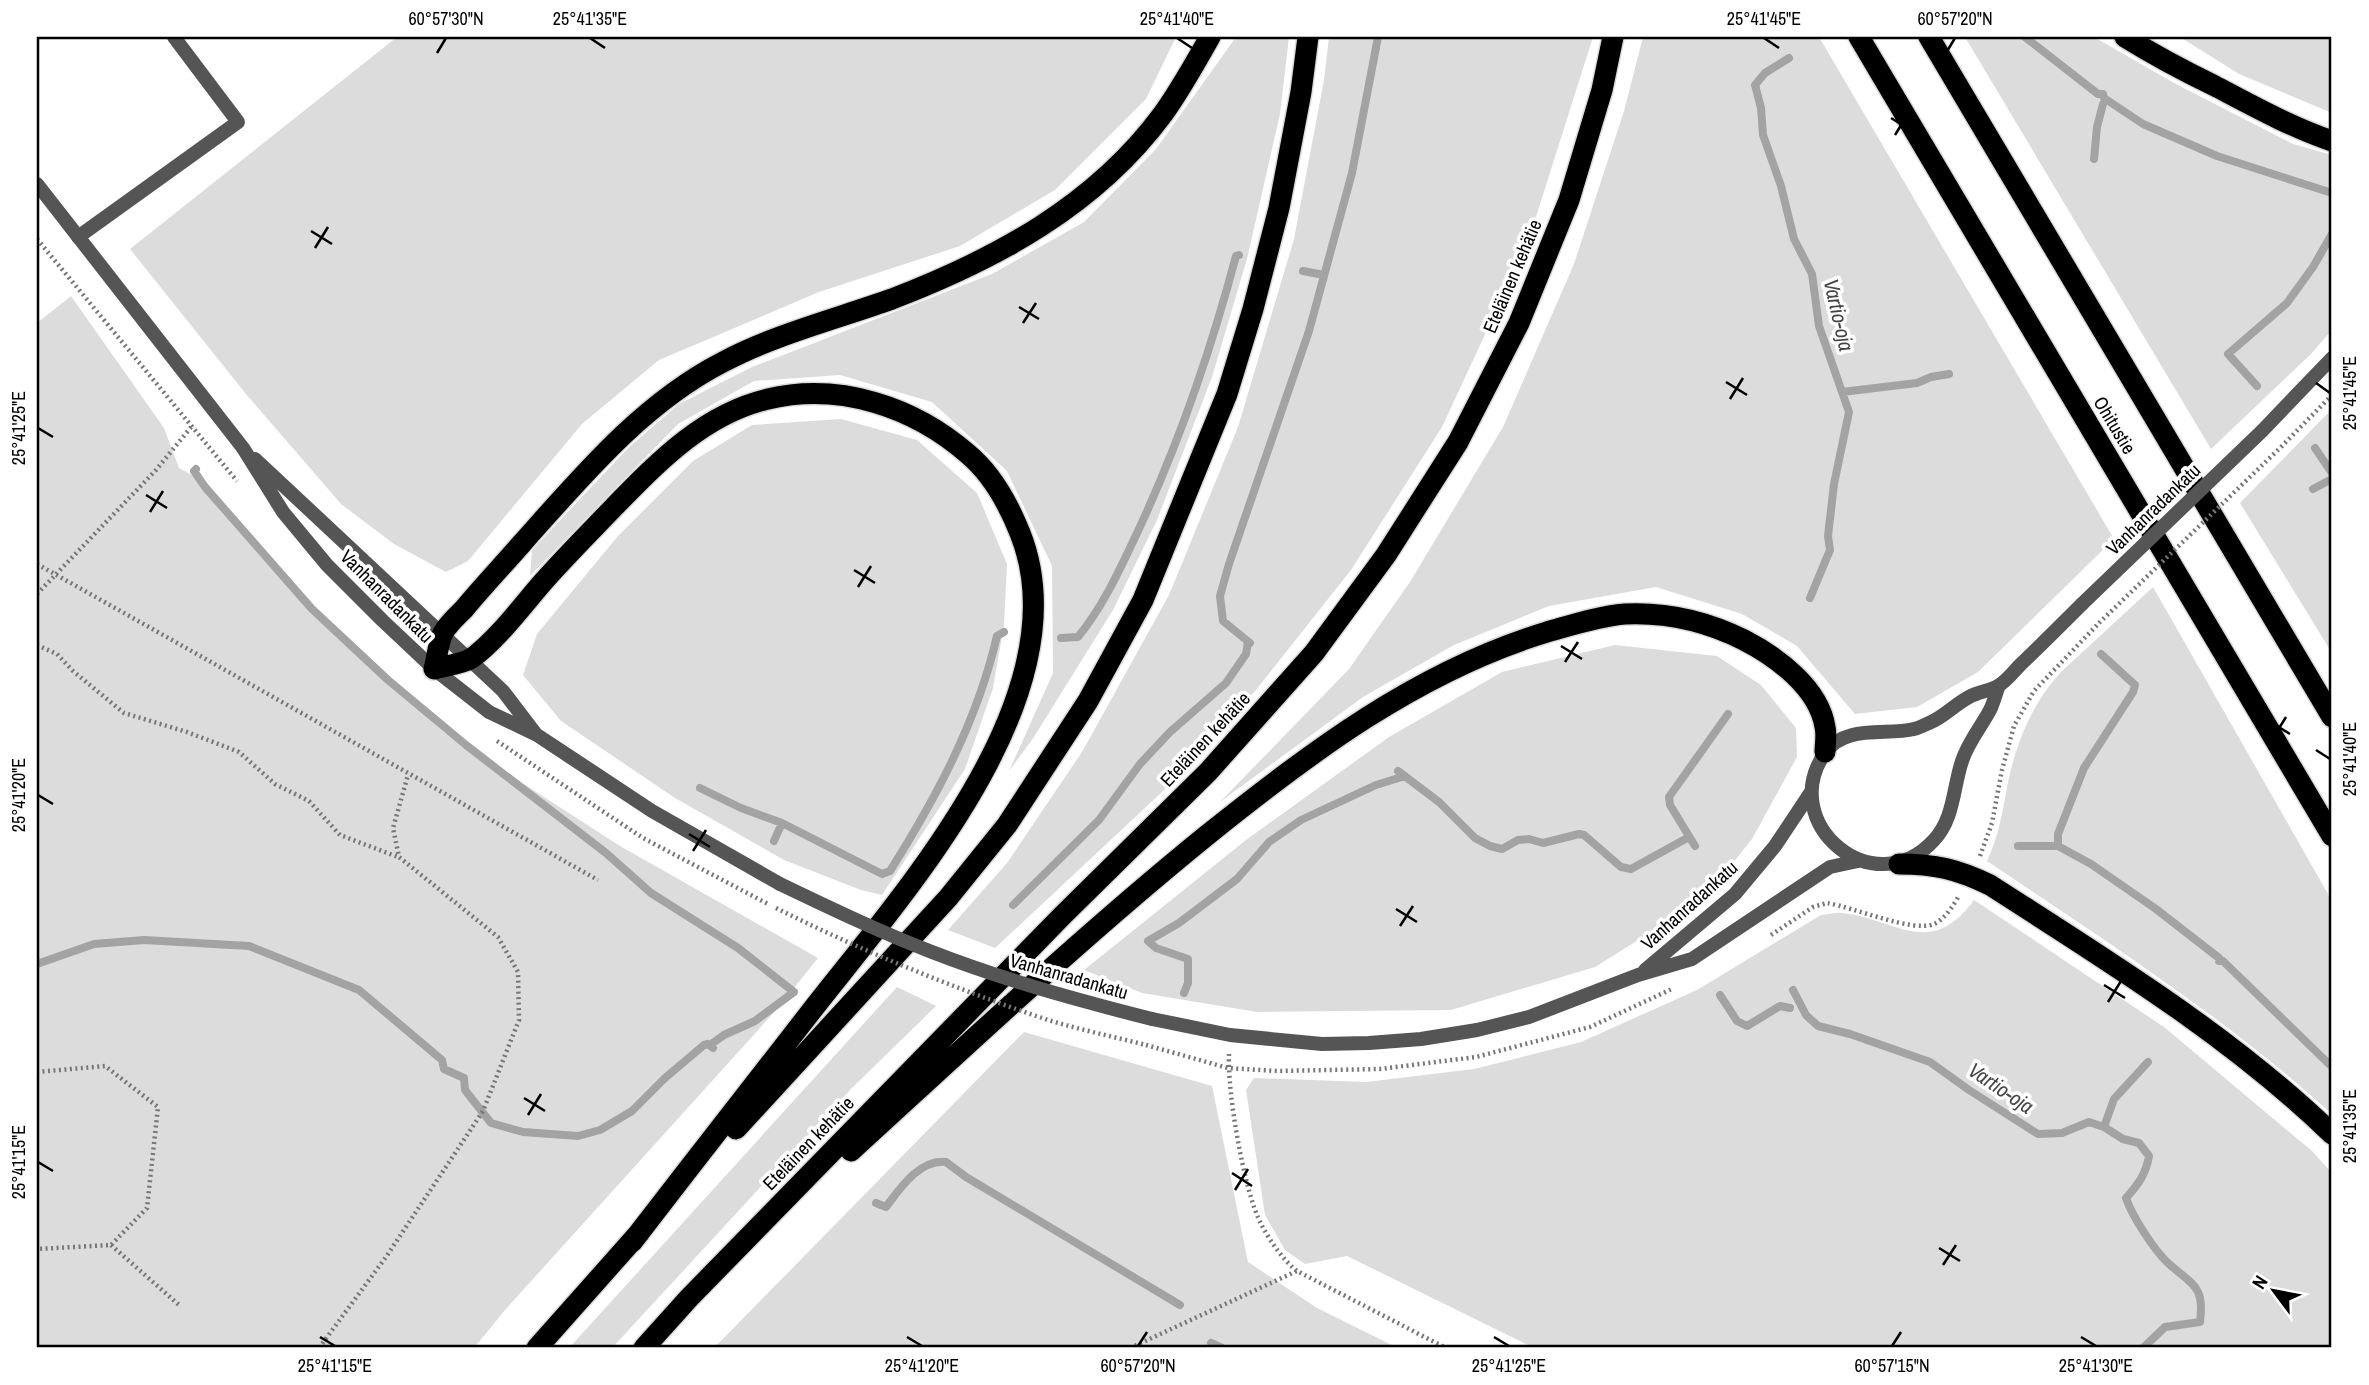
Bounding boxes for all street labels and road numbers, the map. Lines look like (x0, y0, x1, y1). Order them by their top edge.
street label: Eteläinen kehätie (1476, 215, 1548, 337)
street label: Ohitustie (2088, 391, 2142, 459)
street label: Vanhanradankatu (2100, 457, 2206, 561)
street label: Vanhanradankatu (335, 544, 439, 648)
street label: Eteläinen kehätie (1154, 686, 1256, 792)
street label: Vanhanradankatu (1635, 855, 1743, 955)
street label: Vanhanradankatu (1007, 947, 1131, 1005)
street label: Eteläinen kehätie (757, 1090, 859, 1196)

